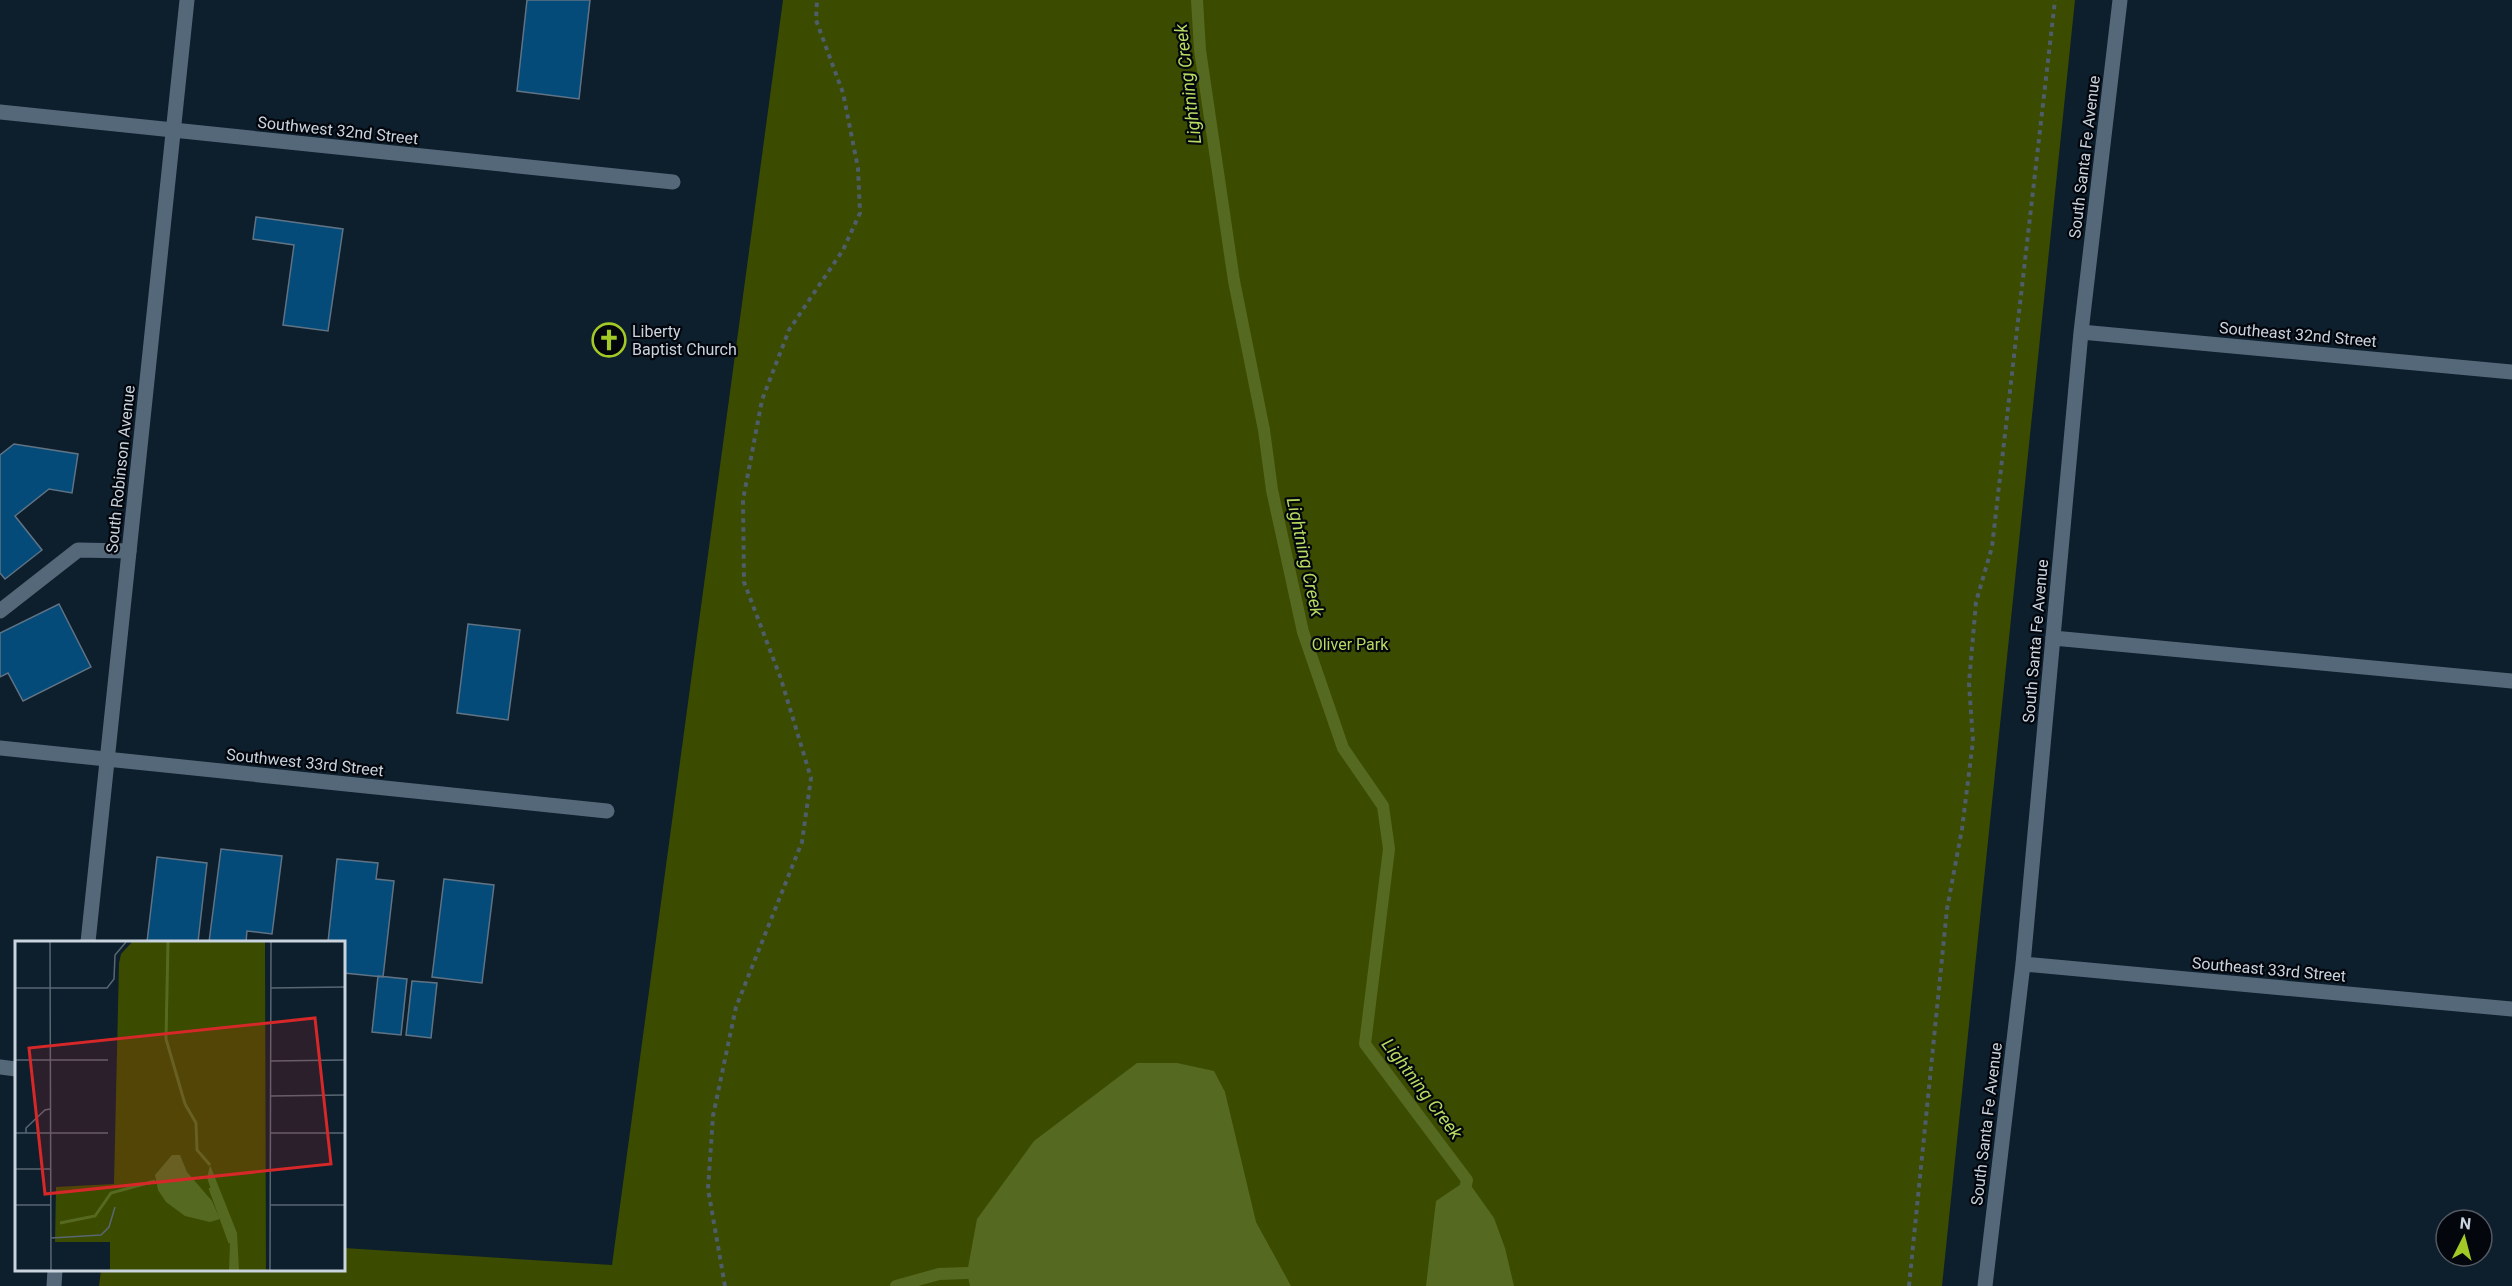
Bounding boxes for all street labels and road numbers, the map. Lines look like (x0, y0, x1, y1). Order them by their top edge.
street label: South Santa Fe Avenue (2065, 75, 2104, 240)
street label: Southwest 32nd Street (257, 113, 419, 148)
street label: Southeast 32nd Street (2218, 318, 2378, 351)
street label: South Robinson Avenue (102, 384, 139, 554)
street label: South Santa Fe Avenue (2019, 559, 2052, 723)
street label: Southwest 33rd Street (225, 745, 384, 780)
street label: Southeast 33rd Street (2191, 953, 2347, 986)
street label: South Santa Fe Avenue (1967, 1042, 2006, 1207)

